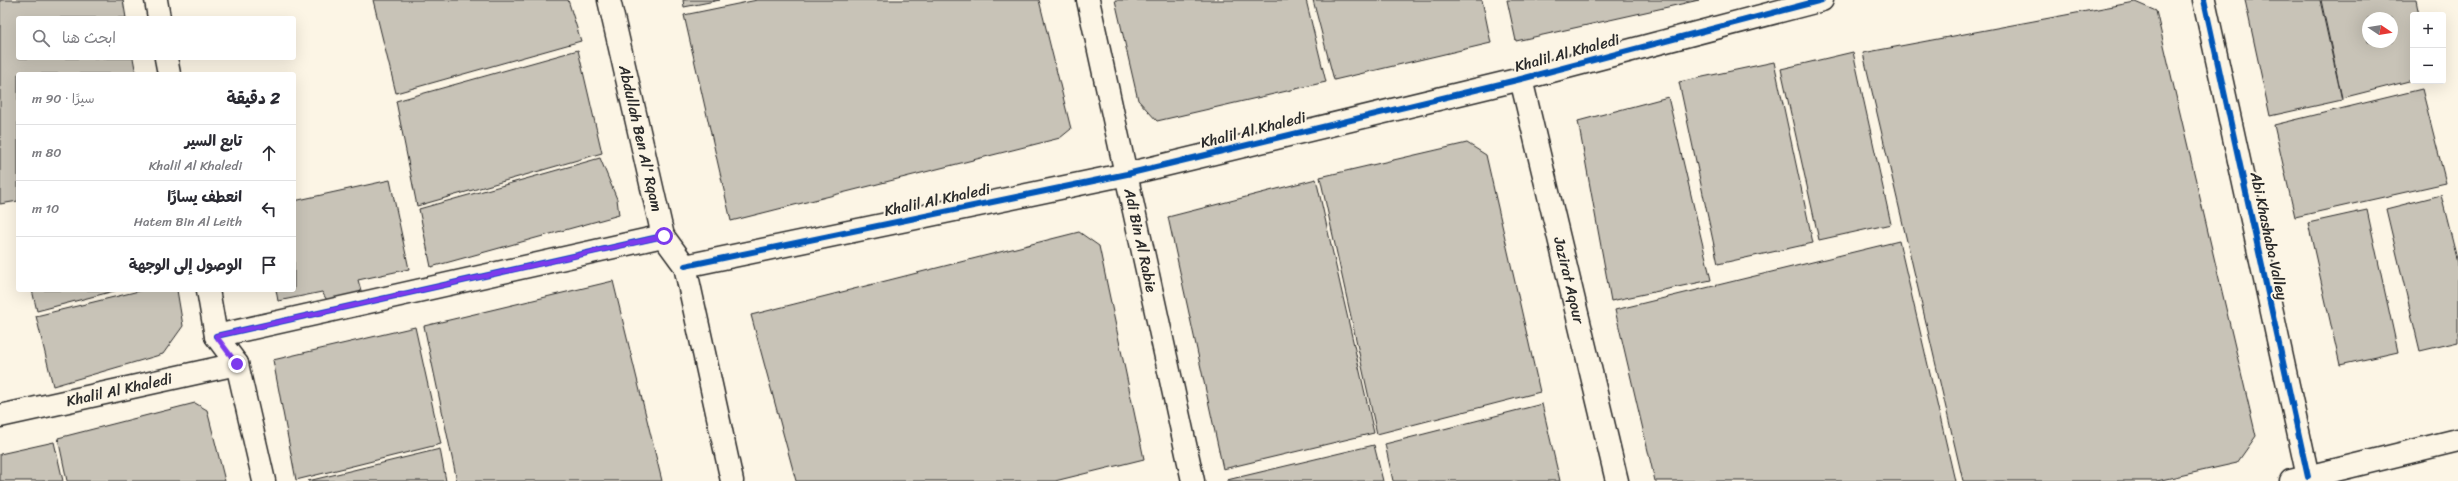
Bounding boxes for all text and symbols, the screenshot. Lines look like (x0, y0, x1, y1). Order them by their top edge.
north arrow (2362, 12, 2398, 48)
map controls (2410, 12, 2446, 84)
button: + (2410, 12, 2446, 48)
search box (16, 16, 296, 60)
text: ابحث هنا (62, 25, 116, 51)
street label: Khalil Al Khaledi (1512, 26, 1623, 79)
icon: search (30, 27, 52, 49)
button: − (2410, 48, 2446, 84)
street label: Abdullah Ben Al' Rqam (611, 62, 670, 214)
text: 2 دقيقة (227, 83, 280, 113)
text: سيرًا · 90 m (32, 87, 94, 110)
street label: Khalil Al Khaledi (1198, 104, 1309, 156)
text: تابع السير (185, 128, 242, 154)
text: 80 m (32, 141, 61, 164)
icon: ahead (258, 142, 280, 164)
text: Khalil Al Khaledi (149, 154, 242, 177)
street label: Abi Khashaba Valley (2243, 168, 2295, 303)
street label: Khalil Al Khaledi (882, 176, 993, 224)
text: انعطف يسارًا (167, 184, 242, 210)
street label: Adi Bin Al Rabie (1116, 185, 1164, 295)
text: 10 m (32, 197, 59, 220)
icon: left (258, 198, 280, 220)
text: Hatem Bin Al Leith (134, 210, 242, 233)
route start (655, 227, 673, 245)
street label: Jazirat Aqour (1546, 233, 1592, 327)
text: الوصول إلى الوجهة (129, 252, 242, 278)
icon: arrive (258, 254, 280, 276)
route end (228, 355, 246, 373)
street label: Khalil Al Khaledi (64, 365, 175, 414)

